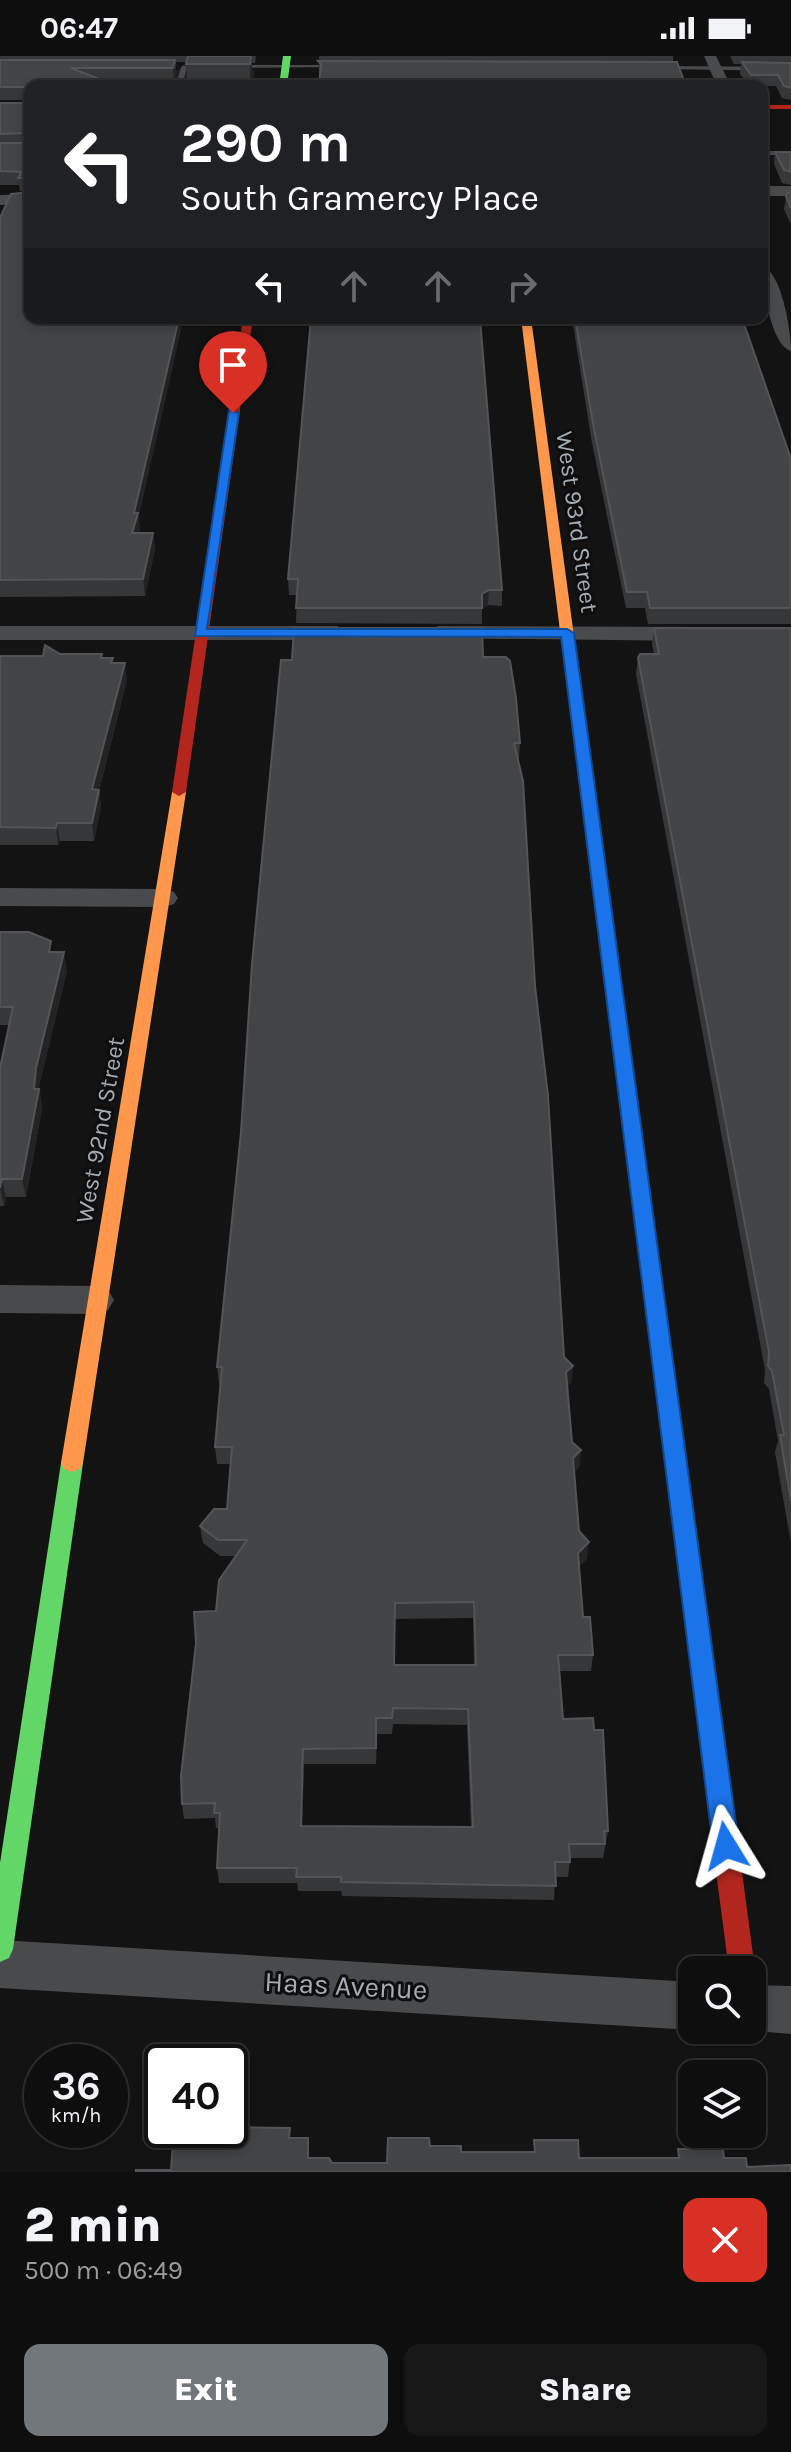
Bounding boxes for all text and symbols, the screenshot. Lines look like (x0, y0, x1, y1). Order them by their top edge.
text: 06:47 (40, 10, 118, 46)
text: 290 m (180, 110, 351, 175)
icon: left (48, 112, 152, 216)
text: South Gramercy Place (180, 177, 539, 219)
icon: left (248, 264, 292, 308)
icon: ahead (332, 264, 376, 308)
icon: ahead (416, 264, 460, 308)
icon: right (500, 264, 544, 308)
pin (199, 331, 267, 413)
icon: arrive (211, 343, 255, 387)
street label: West 93rd Street (550, 429, 604, 615)
street label: West 92nd Street (70, 1035, 130, 1225)
position arrow (684, 1804, 768, 1888)
map controls (678, 1956, 766, 2148)
button: search (678, 1956, 766, 2044)
street label: Haas Avenue (264, 1965, 428, 2006)
speed limit sign: 40 (144, 2044, 248, 2148)
button: layers (678, 2060, 766, 2148)
text: 36 (51, 2062, 101, 2109)
text: km/h (51, 2104, 101, 2127)
text: 2 min (24, 2197, 162, 2253)
button: close (683, 2198, 767, 2282)
text: 500 m · 06:49 (24, 2255, 183, 2286)
button: Exit (24, 2344, 388, 2436)
button: Share (404, 2344, 767, 2436)

